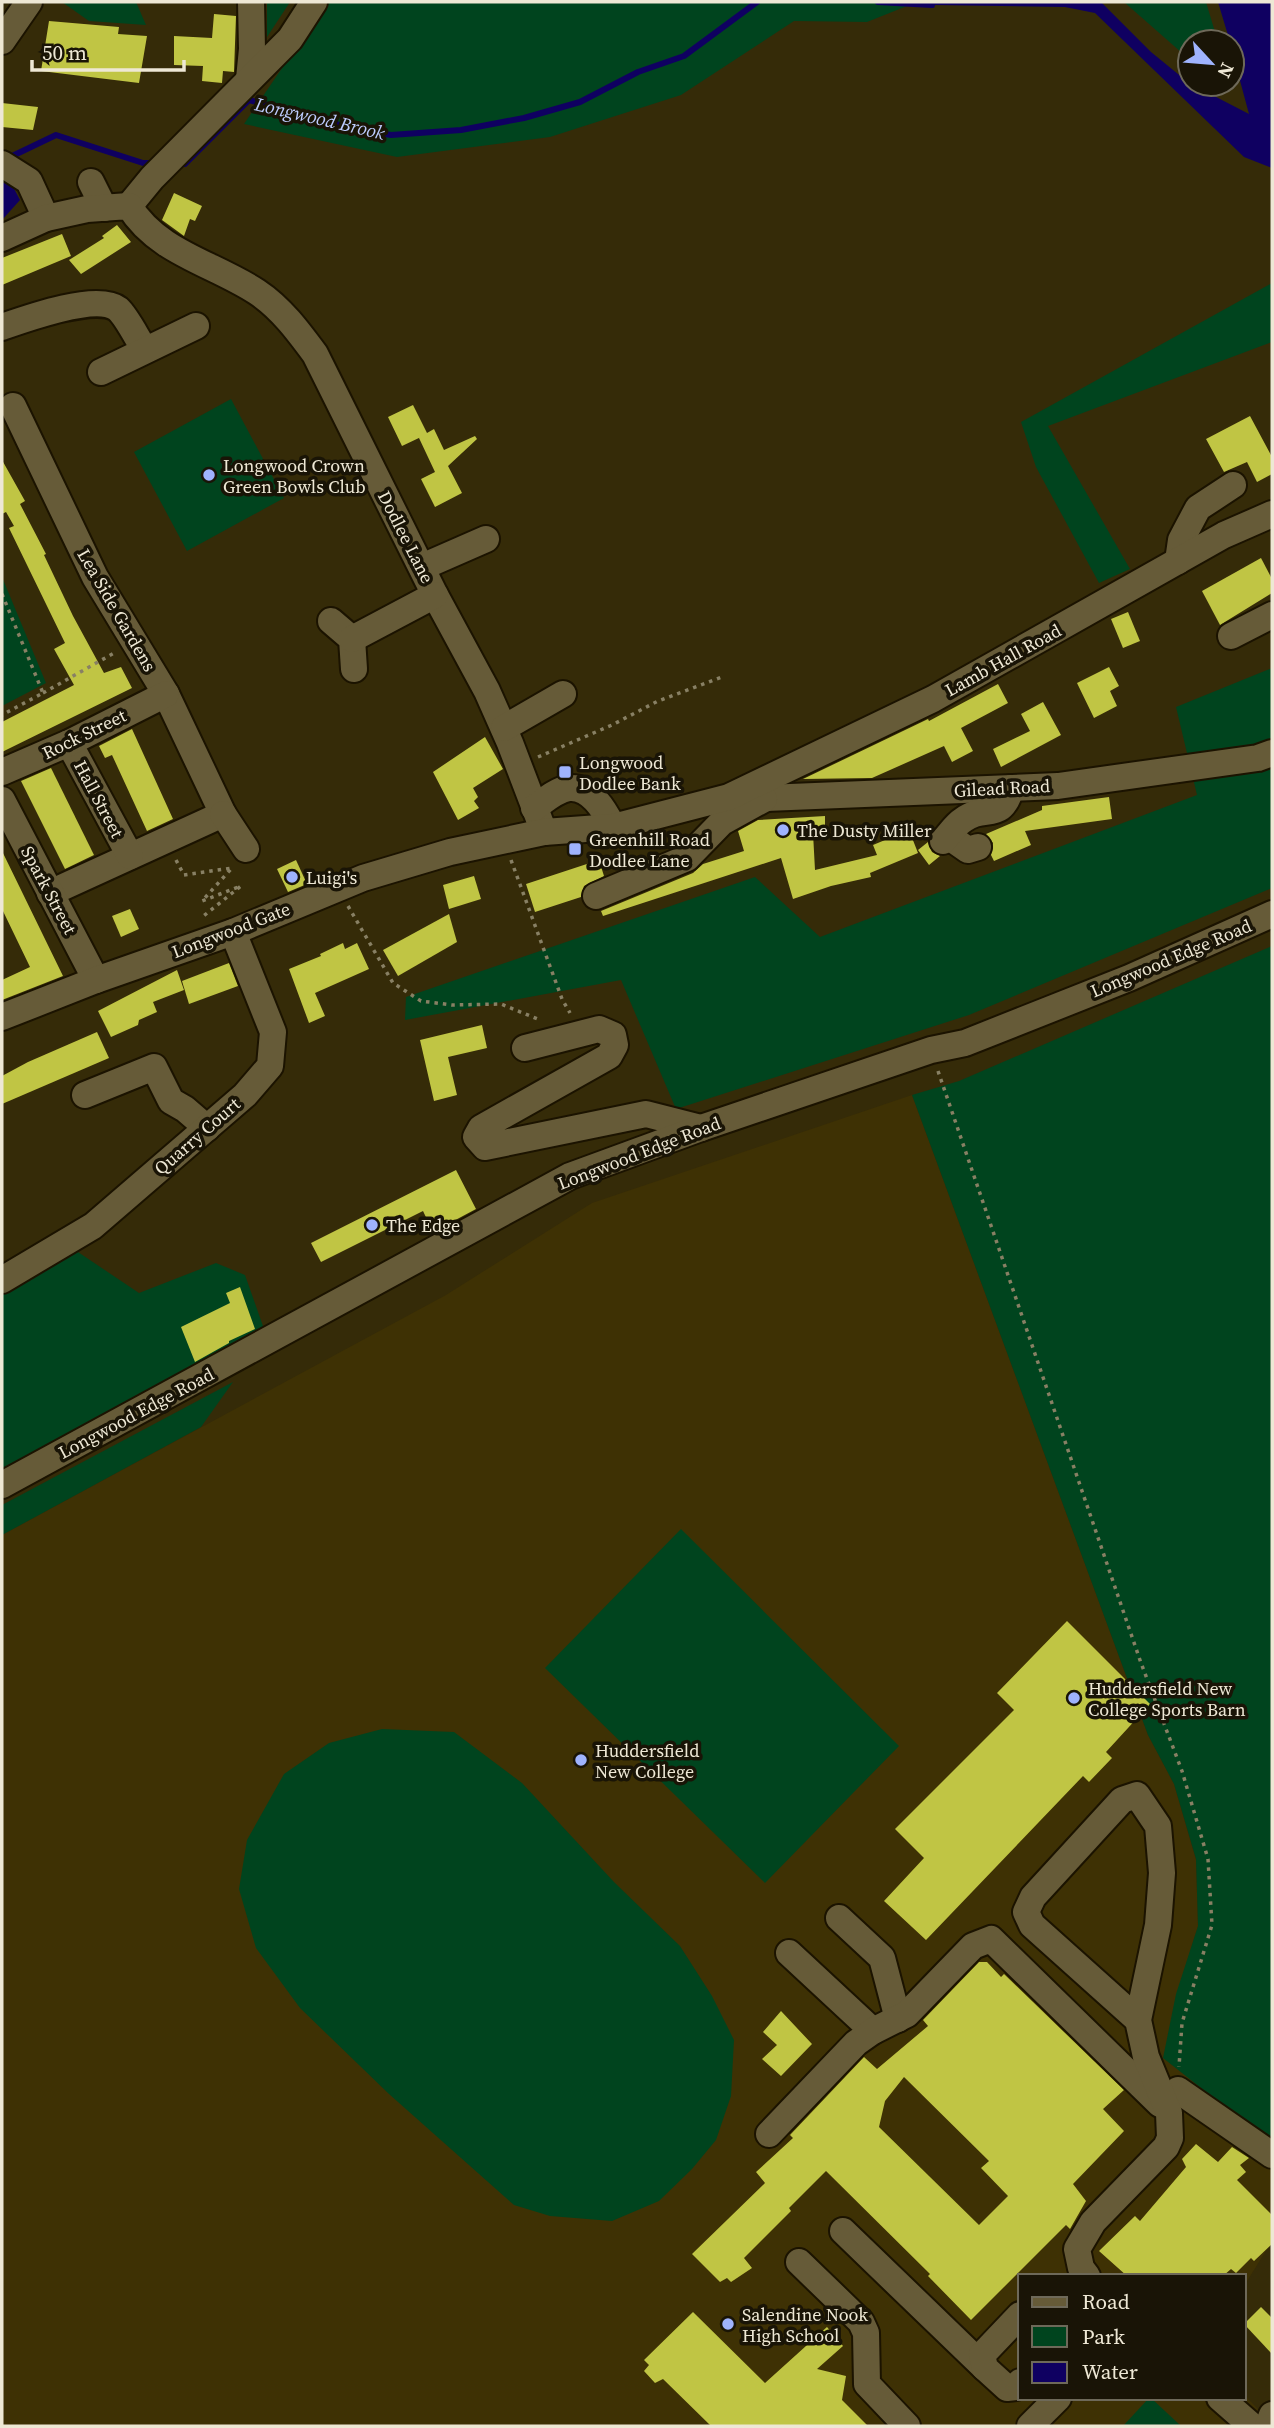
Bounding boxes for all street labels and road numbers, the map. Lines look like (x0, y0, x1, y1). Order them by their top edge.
street label: Dodlee Lane (372, 486, 440, 588)
street label: Lea Side Gardens (72, 544, 162, 676)
street label: Lamb Hall Road (940, 618, 1066, 702)
street label: Rock Street (38, 703, 130, 765)
street label: Hall Street (68, 756, 130, 842)
street label: Gilead Road (953, 773, 1051, 803)
street label: Spark Street (15, 841, 83, 939)
street label: Longwood Gate (168, 896, 294, 964)
street label: Longwood Edge Road (1087, 913, 1255, 1003)
street label: Quarry Court (149, 1092, 245, 1180)
street label: Longwood Edge Road (554, 1110, 724, 1196)
street label: Longwood Edge Road (54, 1361, 218, 1465)

